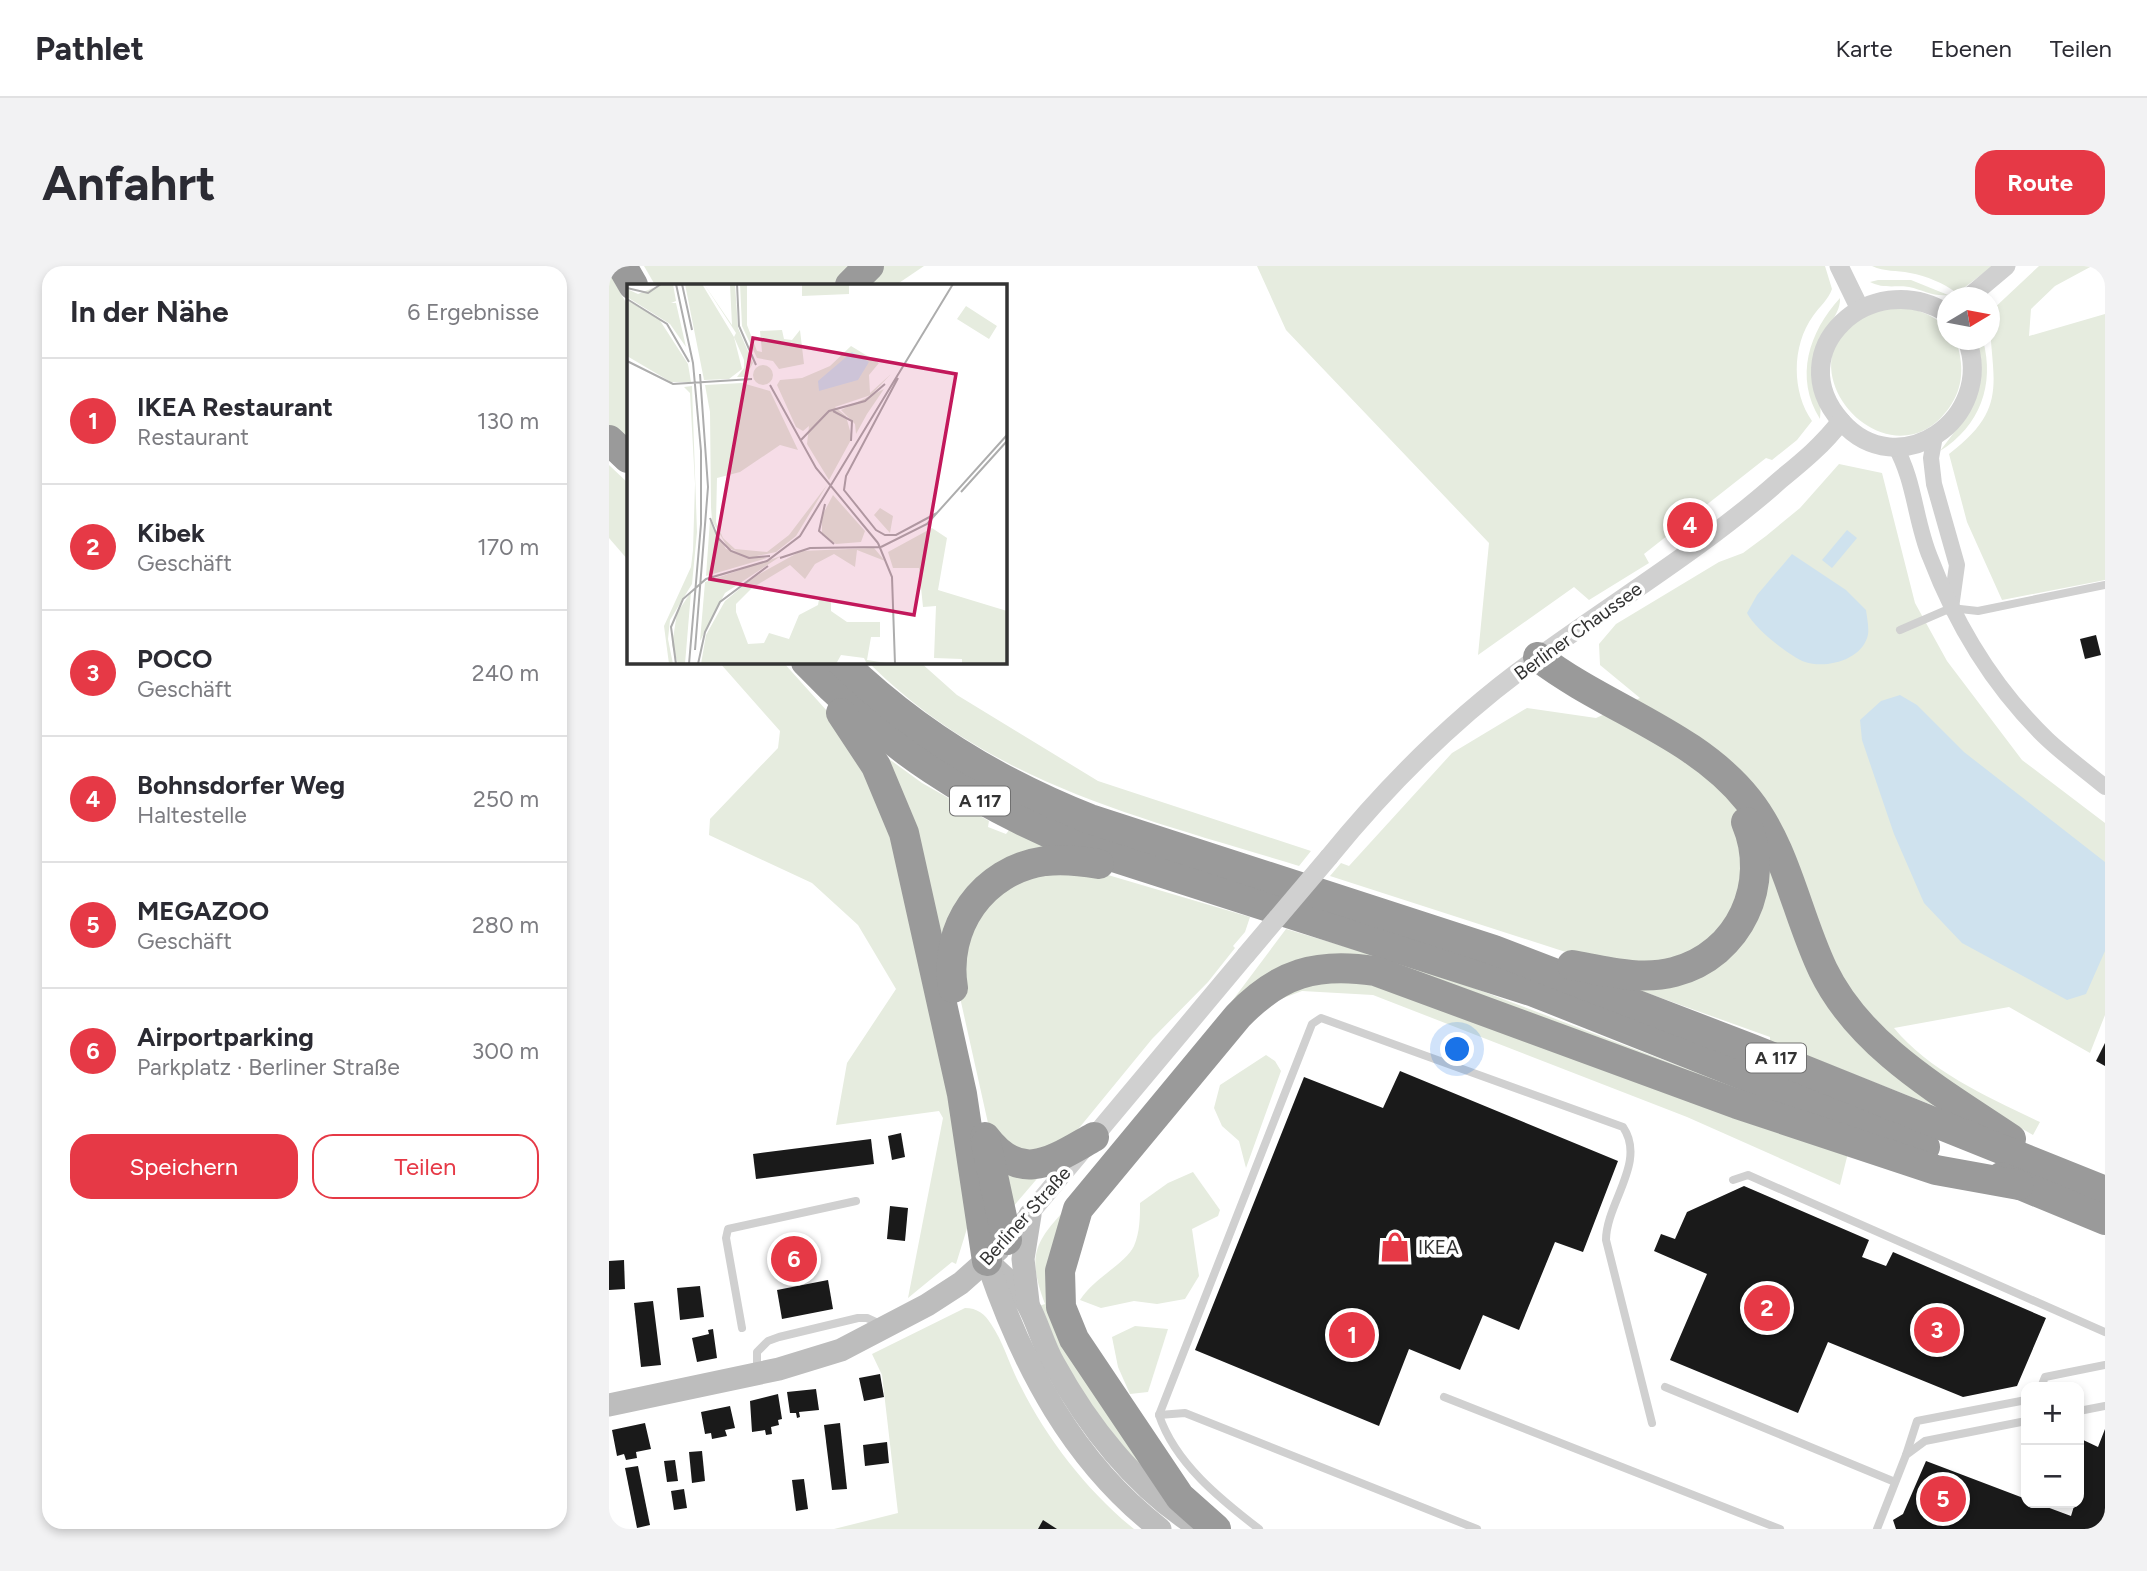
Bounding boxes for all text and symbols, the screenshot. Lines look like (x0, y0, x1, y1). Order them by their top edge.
text: Pathlet (35, 29, 144, 68)
text: Karte (1836, 34, 1893, 63)
text: Ebenen (1931, 34, 2012, 63)
text: Teilen (2050, 34, 2112, 63)
button: Route (1975, 150, 2105, 215)
text: Anfahrt (42, 153, 216, 212)
inset map (627, 284, 1006, 663)
north arrow (1937, 287, 2000, 350)
text: In der Nähe (70, 293, 229, 330)
text: 6 Ergebnisse (407, 298, 539, 326)
text: IKEA Restaurant (137, 391, 333, 423)
text: 1 (88, 407, 98, 435)
text: 130 m (477, 407, 539, 435)
text: Restaurant (137, 423, 249, 451)
pin: 4 (1667, 499, 1713, 551)
text: Kibek (137, 517, 205, 549)
text: 2 (86, 533, 100, 561)
text: 170 m (477, 533, 539, 561)
text: Geschäft (137, 549, 232, 577)
street label: Berliner Chaussee (1510, 577, 1646, 685)
text: POCO (137, 643, 212, 675)
text: 3 (87, 659, 99, 687)
text: 240 m (472, 659, 539, 687)
text: Geschäft (137, 675, 232, 703)
text: Bohnsdorfer Weg (137, 769, 345, 801)
text: 4 (86, 785, 100, 813)
text: 250 m (473, 785, 539, 813)
road number: A 117 (950, 786, 1010, 816)
text: Haltestelle (137, 801, 247, 829)
text: MEGAZOO (137, 895, 269, 927)
text: 5 (86, 911, 100, 939)
text: 280 m (472, 911, 539, 939)
text: Geschäft (137, 927, 232, 955)
text: Airportparking (137, 1021, 314, 1053)
your location (1440, 1032, 1474, 1066)
text: 6 (86, 1037, 100, 1065)
text: 300 m (472, 1037, 539, 1065)
road number: A 117 (1746, 1044, 1806, 1072)
text: Parkplatz · Berliner Straße (137, 1053, 400, 1081)
button: Speichern (70, 1134, 298, 1199)
button: Teilen (312, 1134, 539, 1199)
street label: Berliner Straße (975, 1162, 1075, 1270)
shop icon: IKEA (1378, 1230, 1412, 1264)
pin: 6 (771, 1233, 817, 1285)
place label: IKEA (1418, 1236, 1459, 1259)
pin: 2 (1744, 1282, 1790, 1334)
pin: 3 (1914, 1304, 1960, 1356)
pin: 1 (1329, 1309, 1375, 1361)
map controls (2021, 1382, 2084, 1508)
button: + (2021, 1382, 2084, 1445)
button: − (2021, 1445, 2084, 1508)
pin: 5 (1920, 1473, 1966, 1525)

